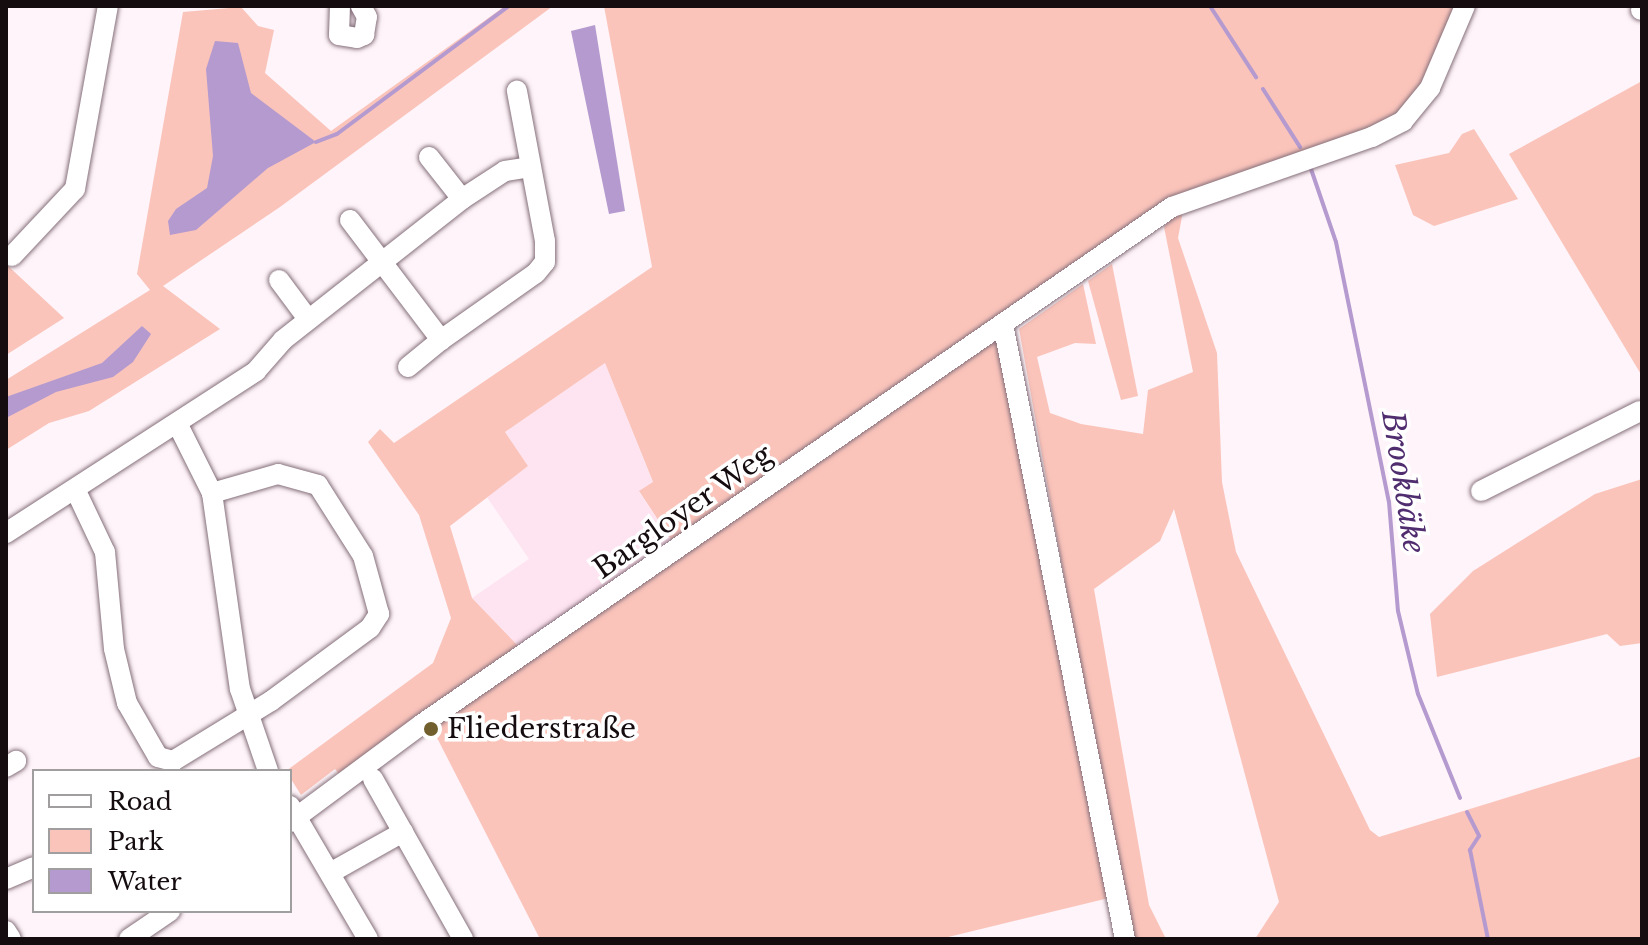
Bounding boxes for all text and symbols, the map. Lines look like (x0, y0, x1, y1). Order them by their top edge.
water label: Brookbäke (1374, 408, 1432, 556)
street label: Bargloyer Weg (586, 437, 780, 587)
place label: Fliederstraße (447, 712, 636, 746)
marker: Fliederstraße (422, 720, 440, 738)
legend (32, 769, 292, 913)
text: Road (108, 787, 172, 816)
text: Park (108, 827, 164, 856)
text: Water (108, 867, 182, 896)

